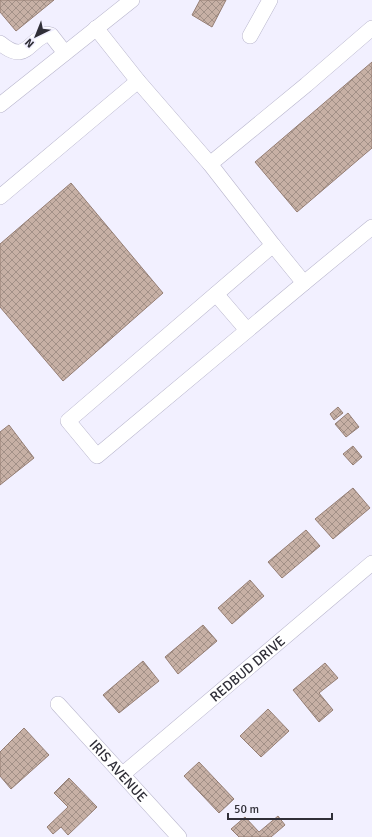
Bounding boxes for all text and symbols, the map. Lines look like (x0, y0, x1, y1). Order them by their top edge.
north arrow (16, 16, 56, 56)
text: N (22, 36, 37, 50)
street label: REDBUD DRIVE (206, 632, 288, 705)
street label: IRIS AVENUE (86, 736, 151, 805)
scale bar (228, 795, 332, 821)
text: 50 m (234, 802, 259, 817)

